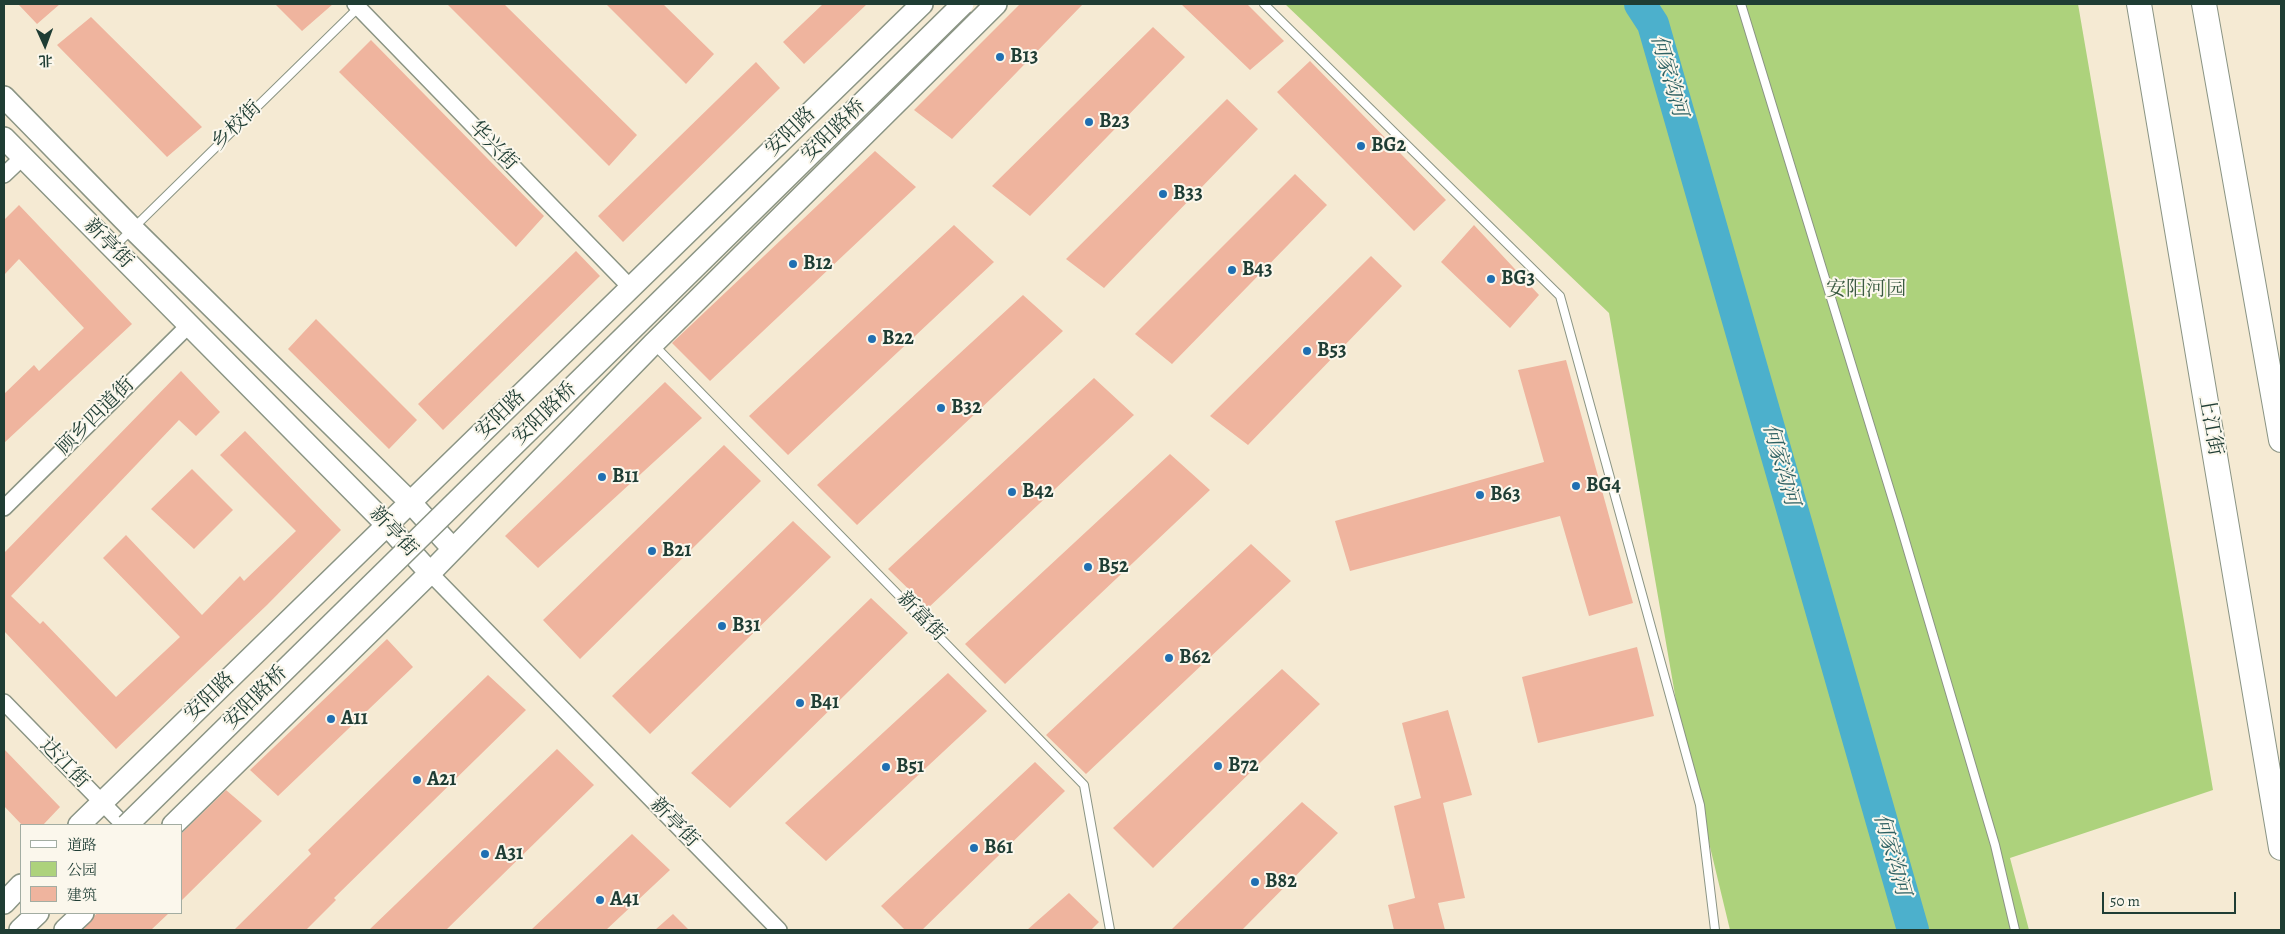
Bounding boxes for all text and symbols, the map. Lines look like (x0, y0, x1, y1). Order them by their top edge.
north arrow (20, 20, 70, 70)
water label: 何家沟河 (1644, 32, 1692, 120)
place label: B13 (1010, 45, 1038, 69)
text: 北 (38, 51, 53, 70)
marker: B13 (994, 51, 1006, 63)
street label: 安阳路桥 (797, 95, 871, 167)
street label: 乡校街 (207, 97, 267, 155)
street label: 安阳路 (761, 103, 821, 161)
place label: B23 (1099, 110, 1130, 134)
street label: 华兴街 (464, 116, 522, 176)
marker: B23 (1083, 116, 1095, 128)
place label: BG2 (1371, 134, 1406, 158)
marker: BG2 (1355, 140, 1367, 152)
place label: B33 (1173, 182, 1203, 206)
marker: B33 (1157, 188, 1169, 200)
street label: 新亭街 (79, 214, 137, 274)
place label: B12 (803, 252, 832, 276)
marker: B12 (787, 258, 799, 270)
place label: B43 (1242, 258, 1273, 282)
marker: B43 (1226, 264, 1238, 276)
place label: BG3 (1501, 267, 1535, 291)
marker: BG3 (1485, 273, 1497, 285)
park label: 安阳河园 (1826, 278, 1906, 302)
place label: B22 (882, 327, 914, 351)
marker: B22 (866, 333, 878, 345)
place label: B53 (1317, 339, 1347, 363)
marker: B53 (1301, 345, 1313, 357)
street label: 顾乡四道街 (52, 373, 140, 461)
street label: 安阳路桥 (508, 378, 582, 450)
street label: 安阳路 (471, 386, 531, 444)
street label: 上江街 (2193, 394, 2227, 458)
place label: B32 (951, 396, 982, 420)
marker: B32 (935, 402, 947, 414)
water label: 何家沟河 (1756, 421, 1804, 509)
place label: B11 (612, 465, 639, 489)
marker: B11 (596, 471, 608, 483)
place label: BG4 (1586, 474, 1621, 498)
place label: B42 (1022, 480, 1054, 504)
marker: BG4 (1570, 480, 1582, 492)
place label: B63 (1490, 483, 1520, 507)
marker: B42 (1006, 486, 1018, 498)
marker: B63 (1474, 489, 1486, 501)
street label: 新亭街 (364, 502, 422, 562)
place label: B21 (662, 539, 691, 563)
marker: B21 (646, 545, 658, 557)
place label: B52 (1098, 555, 1129, 579)
marker: B52 (1082, 561, 1094, 573)
street label: 新富街 (892, 587, 950, 647)
place label: B31 (732, 614, 760, 638)
marker: B31 (716, 620, 728, 632)
place label: B62 (1179, 646, 1211, 670)
marker: B62 (1163, 652, 1175, 664)
street label: 安阳路桥 (219, 661, 293, 735)
street label: 安阳路 (180, 668, 240, 726)
place label: B41 (810, 691, 839, 715)
marker: B41 (794, 697, 806, 709)
place label: A11 (341, 707, 368, 731)
marker: A11 (325, 713, 337, 725)
street label: 达江街 (35, 734, 93, 794)
place label: B72 (1228, 754, 1259, 778)
place label: B51 (896, 755, 924, 779)
marker: B72 (1212, 760, 1224, 772)
marker: B51 (880, 761, 892, 773)
place label: A21 (427, 768, 456, 792)
marker: A21 (411, 774, 423, 786)
street label: 新亭街 (645, 793, 703, 853)
water label: 何家沟河 (1867, 811, 1915, 899)
legend (20, 824, 182, 914)
text: 道路 (67, 835, 97, 855)
place label: B61 (984, 836, 1013, 860)
place label: A31 (495, 842, 523, 866)
marker: B61 (968, 842, 980, 854)
marker: A31 (479, 848, 491, 860)
text: 公园 (67, 860, 97, 880)
place label: B82 (1265, 870, 1297, 894)
marker: B82 (1249, 876, 1261, 888)
scale bar (2105, 882, 2239, 914)
text: 建筑 (67, 885, 97, 905)
place label: A41 (610, 888, 639, 912)
text: 50 m (2110, 891, 2140, 911)
marker: A41 (594, 894, 606, 906)

